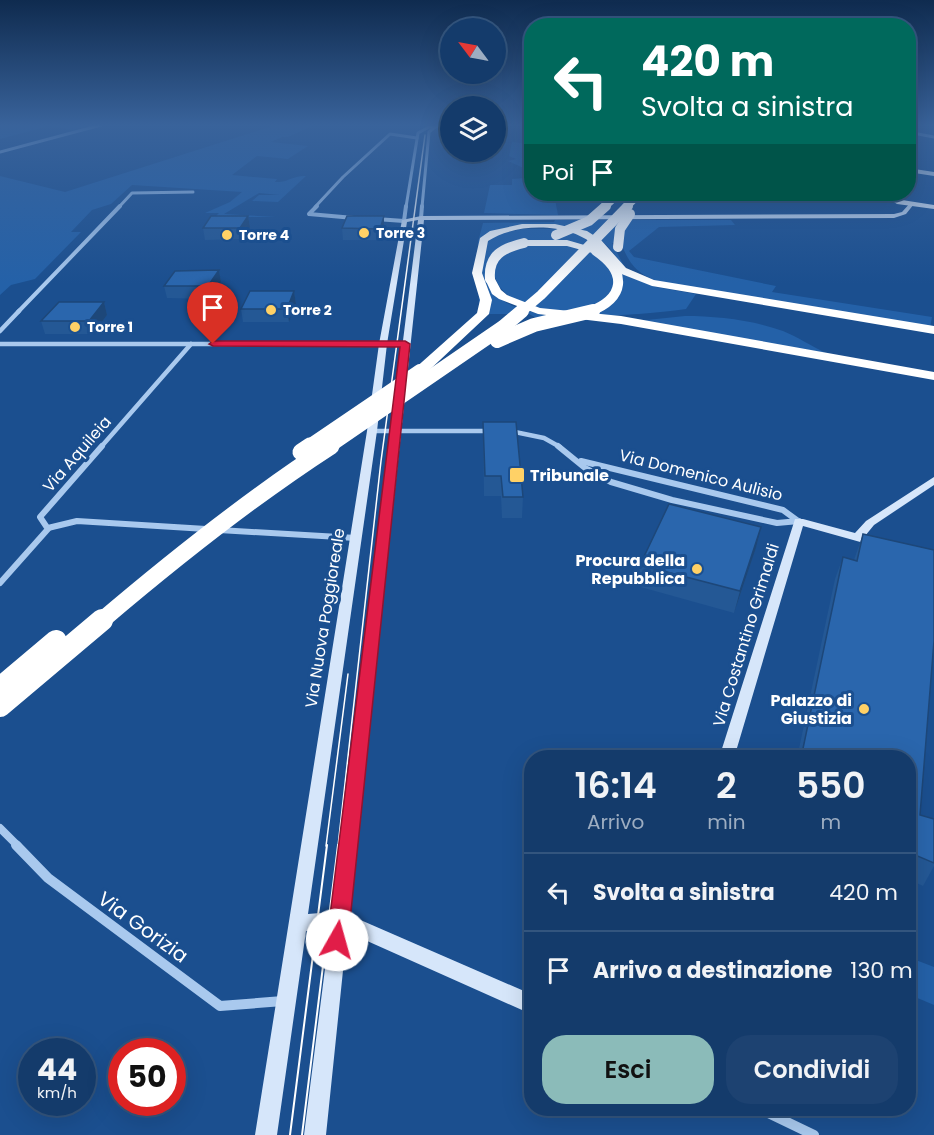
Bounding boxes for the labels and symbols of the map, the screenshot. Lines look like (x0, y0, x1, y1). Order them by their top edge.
north arrow (440, 18, 506, 84)
place label: Torre 3 (376, 223, 425, 243)
place label: Torre 4 (239, 225, 289, 245)
marker: Torre 3 (357, 226, 371, 240)
marker: Torre 4 (220, 228, 234, 242)
pin (187, 282, 238, 344)
place label: Torre 2 (283, 300, 332, 320)
marker: Torre 2 (264, 303, 278, 317)
place label: Torre 1 (87, 317, 133, 337)
marker: Torre 1 (68, 320, 82, 334)
street label: Via Aquileia (37, 411, 117, 497)
street label: Via Domenico Aulisio (617, 444, 785, 506)
place label: Tribunale (530, 464, 609, 487)
marker: Tribunale (508, 466, 526, 484)
street label: Via Nuova Poggioreale (299, 526, 351, 709)
street label: Via Costantino Grimaldi (707, 541, 785, 729)
place label: Procura della Repubblica (575, 549, 685, 590)
marker: Procura della Repubblica (690, 562, 704, 576)
place label: Palazzo di Giustizia (771, 689, 852, 730)
marker: Palazzo di Giustizia (857, 702, 871, 716)
street label: Via Gorizia (92, 885, 194, 969)
position arrow (305, 908, 369, 972)
speed limit sign: 50 (108, 1038, 186, 1116)

